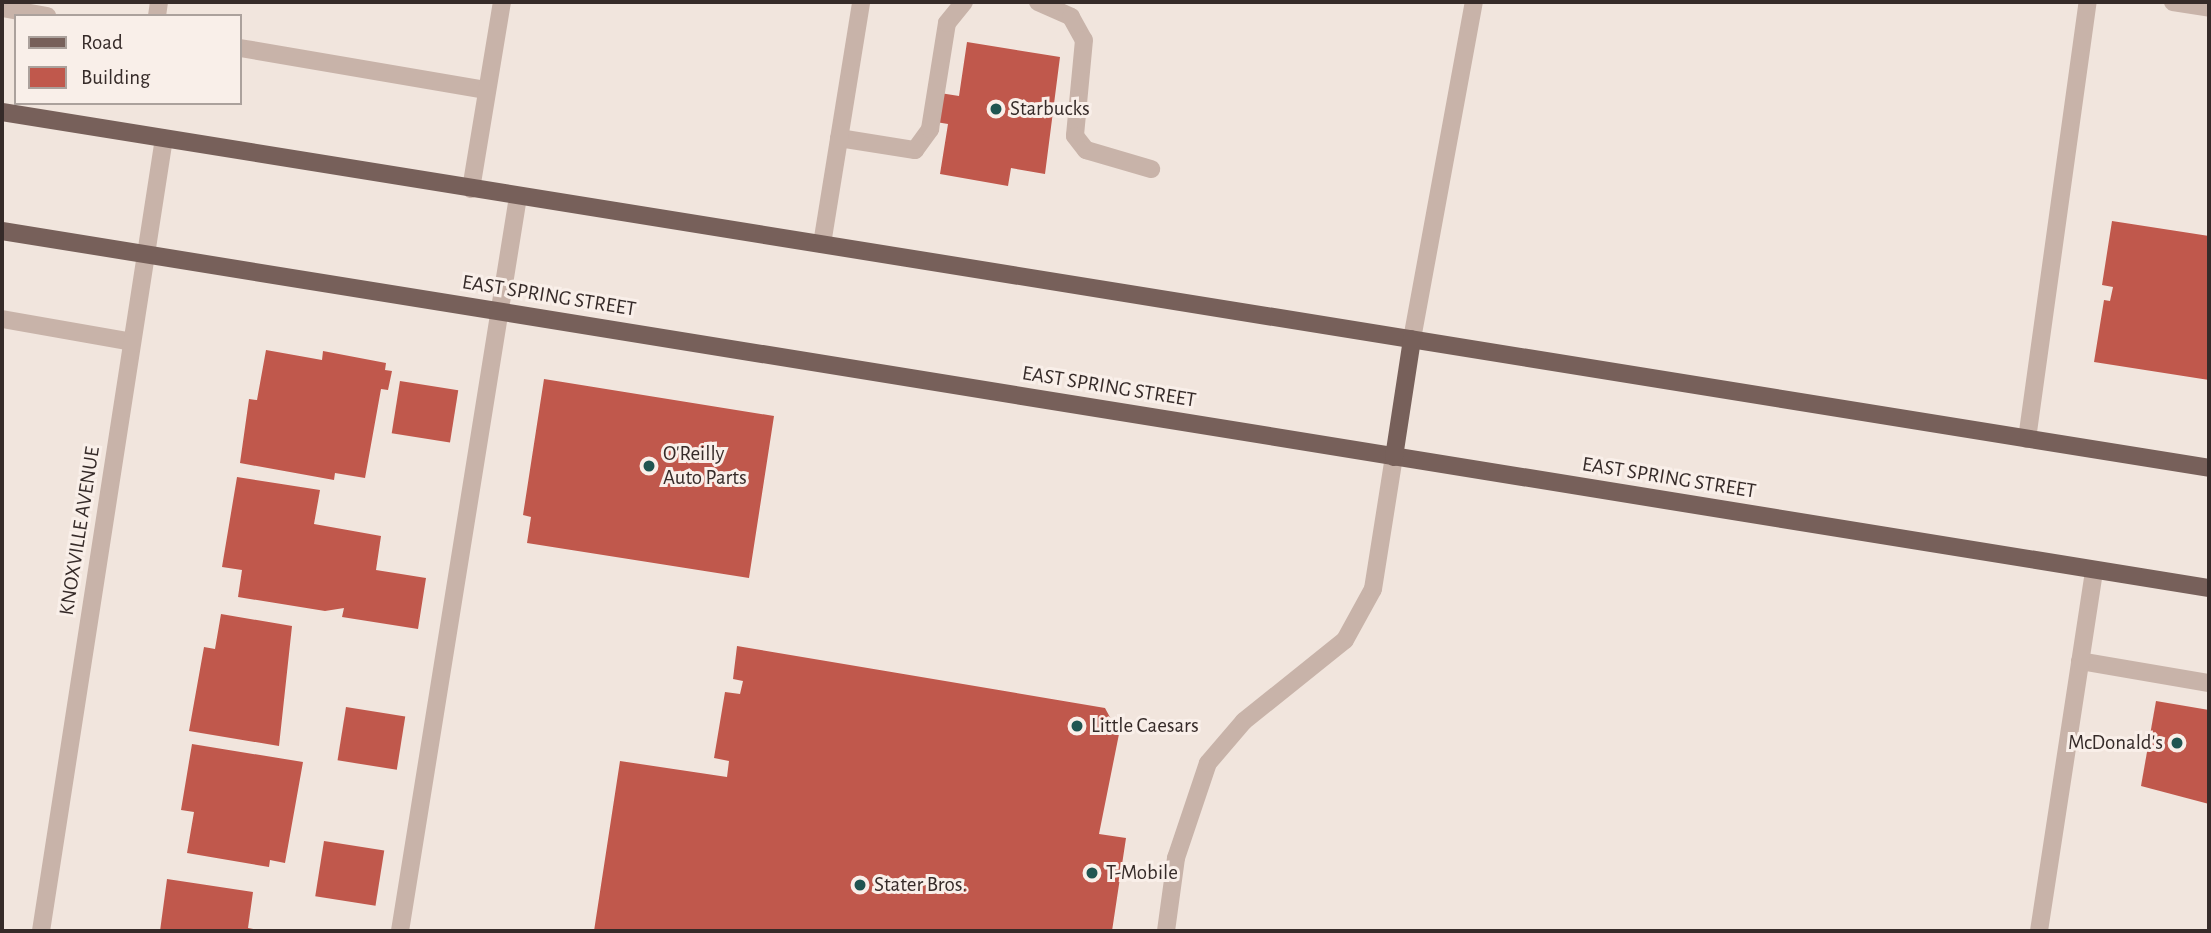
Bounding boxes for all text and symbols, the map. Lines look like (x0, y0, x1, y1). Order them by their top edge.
legend (14, 14, 242, 105)
text: Road (81, 32, 123, 53)
text: Building (81, 67, 150, 88)
place label: Starbucks (1010, 96, 1090, 122)
marker: Starbucks (988, 101, 1004, 117)
street label: EAST SPRING STREET (460, 270, 638, 322)
street label: EAST SPRING STREET (1020, 361, 1198, 413)
place label: O'Reilly Auto Parts (663, 441, 747, 491)
street label: KNOXVILLE AVENUE (54, 445, 106, 617)
street label: EAST SPRING STREET (1580, 452, 1758, 504)
marker: O'Reilly Auto Parts (641, 458, 657, 474)
place label: Little Caesars (1091, 713, 1199, 739)
marker: Little Caesars (1069, 718, 1085, 734)
place label: McDonald's (2068, 730, 2163, 756)
marker: McDonald's (2169, 735, 2185, 751)
place label: T-Mobile (1106, 860, 1178, 886)
marker: T-Mobile (1084, 865, 1100, 881)
place label: Stater Bros. (874, 872, 967, 898)
marker: Stater Bros. (852, 877, 868, 893)

